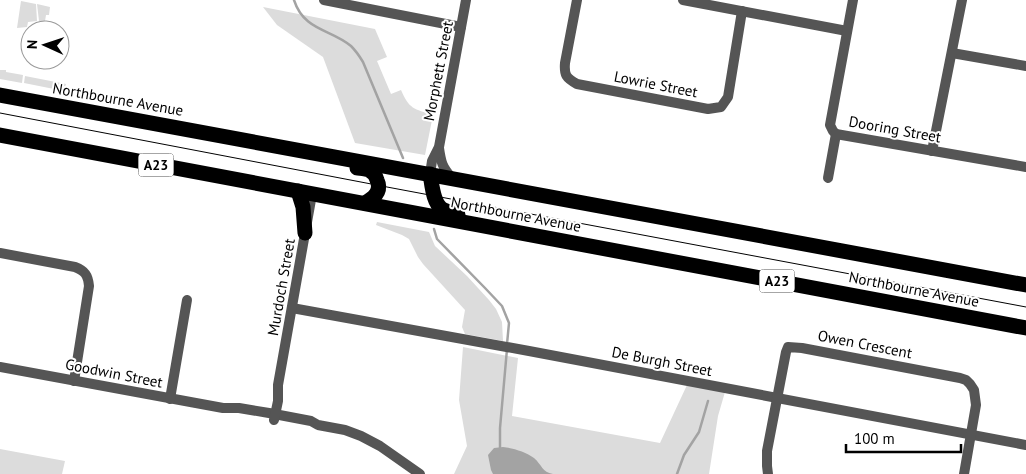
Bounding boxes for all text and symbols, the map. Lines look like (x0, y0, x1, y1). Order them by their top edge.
street label: Morphett Street (419, 19, 457, 123)
north arrow (20, 20, 70, 70)
text: N (23, 39, 41, 49)
street label: Lowrie Street (613, 67, 699, 101)
street label: Northbourne Avenue (51, 78, 185, 120)
street label: Dooring Street (847, 112, 943, 146)
road number: A23 (138, 154, 174, 176)
street label: Northbourne Avenue (449, 192, 583, 236)
street label: Murdoch Street (263, 237, 299, 337)
street label: Northbourne Avenue (847, 267, 981, 311)
road number: A23 (760, 270, 794, 292)
street label: Owen Crescent (816, 326, 914, 362)
street label: De Burgh Street (610, 342, 714, 380)
street label: Goodwin Street (64, 354, 164, 392)
scale bar (846, 422, 961, 454)
text: 100 m (854, 429, 895, 448)

